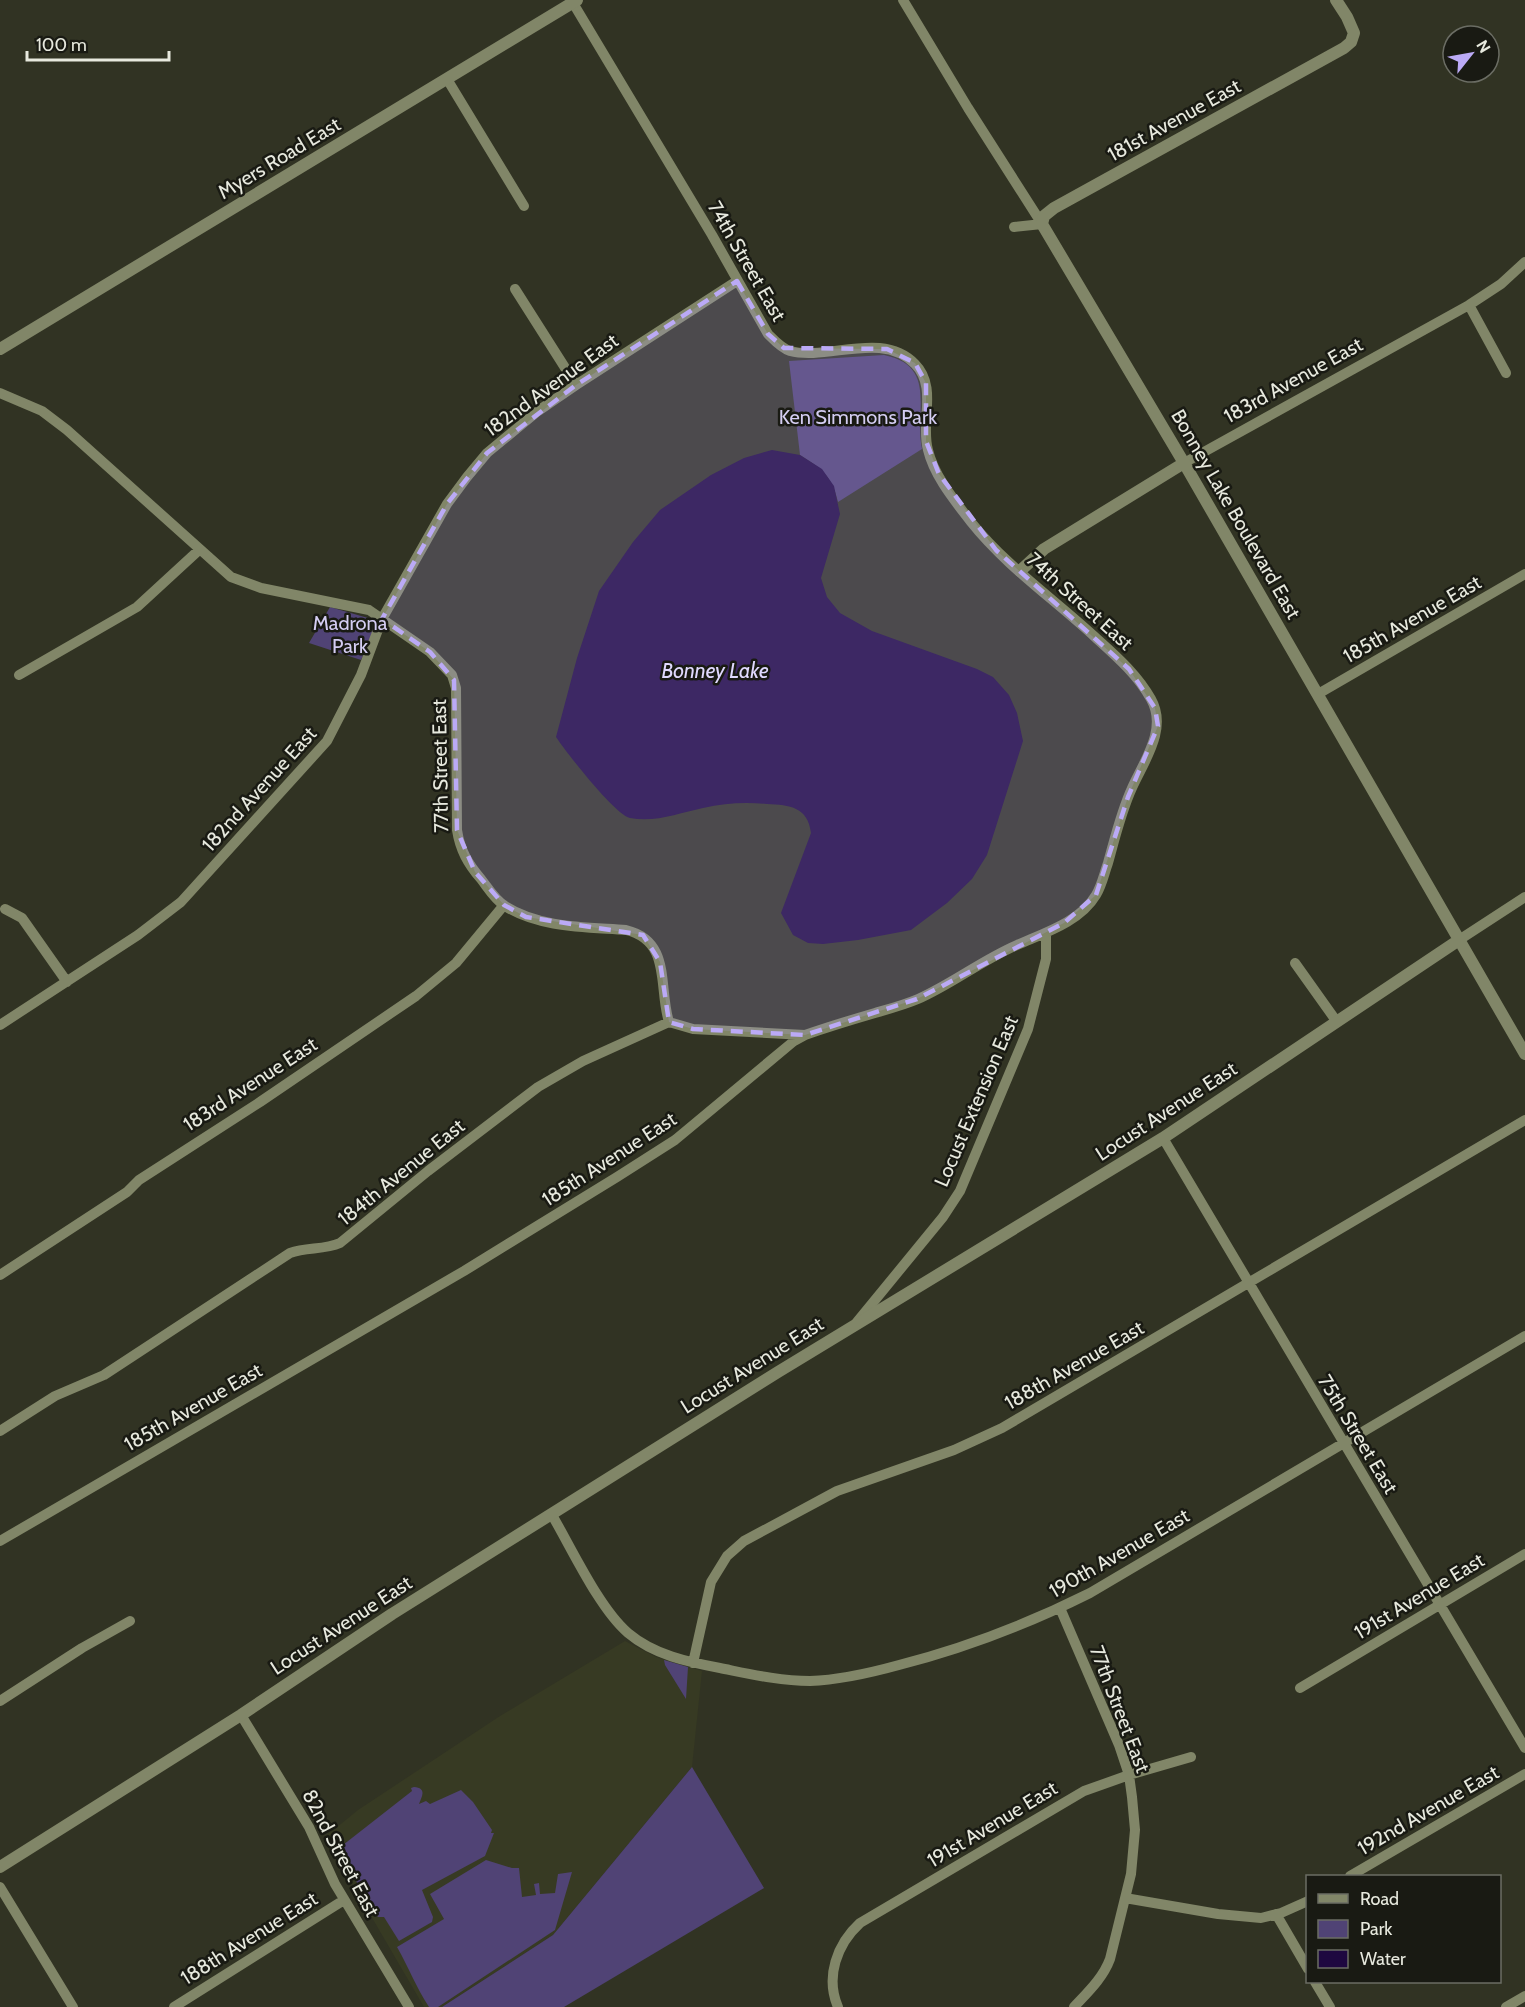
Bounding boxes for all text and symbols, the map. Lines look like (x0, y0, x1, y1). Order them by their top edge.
scale bar (27, 24, 170, 62)
north arrow (1441, 24, 1501, 84)
text: 100 m (36, 34, 87, 56)
text: N (1472, 37, 1494, 56)
street label: 181st Avenue East (1103, 73, 1245, 166)
street label: Myers Road East (213, 112, 345, 204)
street label: 74th Street East (703, 197, 791, 326)
street label: 182nd Avenue East (479, 328, 623, 442)
street label: 183rd Avenue East (1220, 332, 1367, 428)
park label: Ken Simmons Park (779, 405, 937, 429)
street label: Bonney Lake Boulevard East (1166, 405, 1306, 623)
street label: 74th Street East (1022, 547, 1138, 655)
street label: 185th Avenue East (1339, 570, 1485, 668)
park label: Madrona Park (313, 611, 388, 658)
water label: Bonney Lake (661, 658, 769, 683)
street label: 77th Street East (427, 699, 453, 833)
street label: 182nd Avenue East (197, 722, 321, 856)
street label: Locust Extension East (929, 1012, 1023, 1190)
street label: 183rd Avenue East (179, 1032, 322, 1136)
street label: Locust Avenue East (1091, 1056, 1241, 1166)
street label: 185th Avenue East (537, 1107, 681, 1211)
street label: 184th Avenue East (333, 1113, 469, 1230)
street label: Locust Avenue East (676, 1311, 828, 1419)
street label: 188th Avenue East (1000, 1315, 1148, 1415)
street label: 185th Avenue East (120, 1358, 266, 1456)
street label: 75th Street East (1313, 1370, 1403, 1498)
street label: 190th Avenue East (1045, 1503, 1193, 1603)
street label: 191st Avenue East (1350, 1548, 1489, 1644)
street label: Locust Avenue East (266, 1570, 416, 1680)
street label: 77th Street East (1085, 1642, 1155, 1776)
street label: 192nd Avenue East (1353, 1760, 1503, 1860)
street label: 191st Avenue East (923, 1776, 1062, 1872)
street label: 82nd Street East (297, 1785, 385, 1921)
legend (1306, 1875, 1501, 1983)
street label: 188th Avenue East (176, 1886, 322, 1990)
text: Road (1360, 1888, 1399, 1910)
text: Park (1360, 1918, 1393, 1940)
text: Water (1360, 1948, 1406, 1970)

